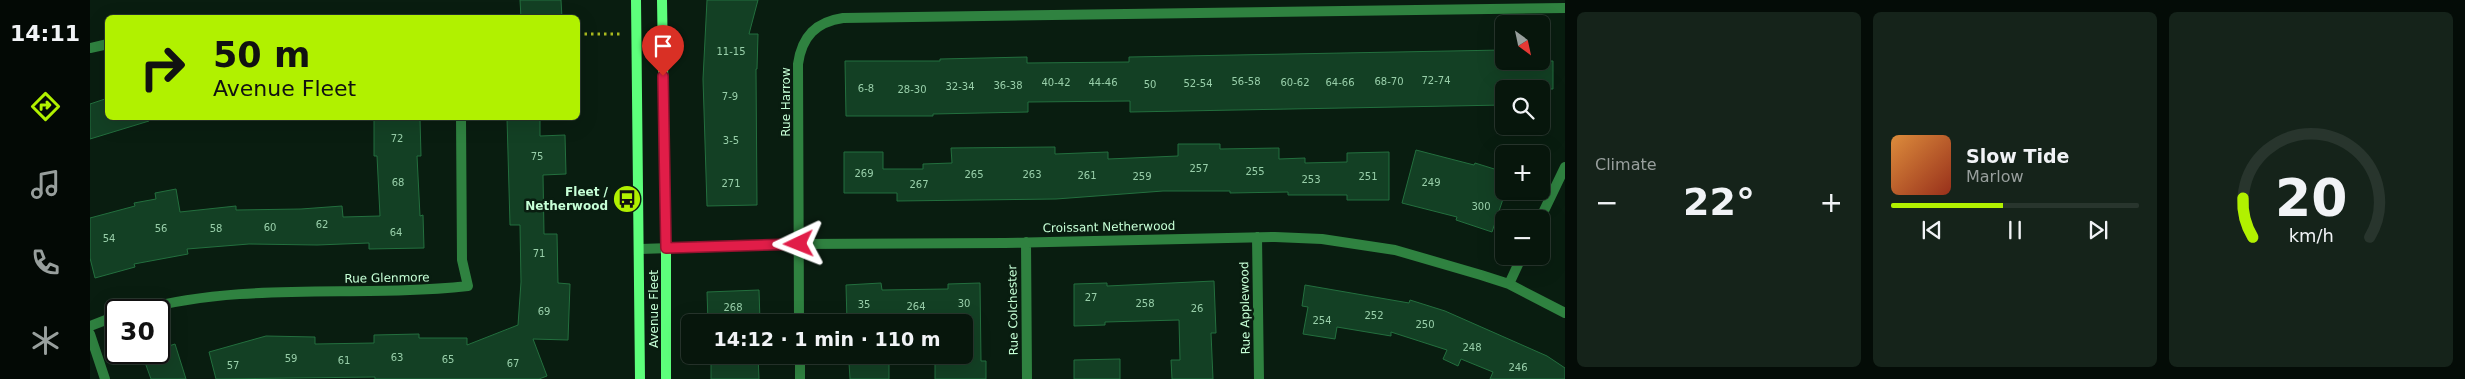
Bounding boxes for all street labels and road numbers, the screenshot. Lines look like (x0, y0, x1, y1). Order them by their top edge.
street label: Rue Harrow (779, 67, 793, 137)
street label: Croissant Netherwood (1042, 219, 1176, 235)
street label: Rue Applewood (1237, 261, 1253, 355)
street label: Rue Colchester (1005, 265, 1021, 355)
street label: Rue Glenmore (344, 270, 430, 286)
street label: Avenue Fleet (647, 270, 661, 348)

